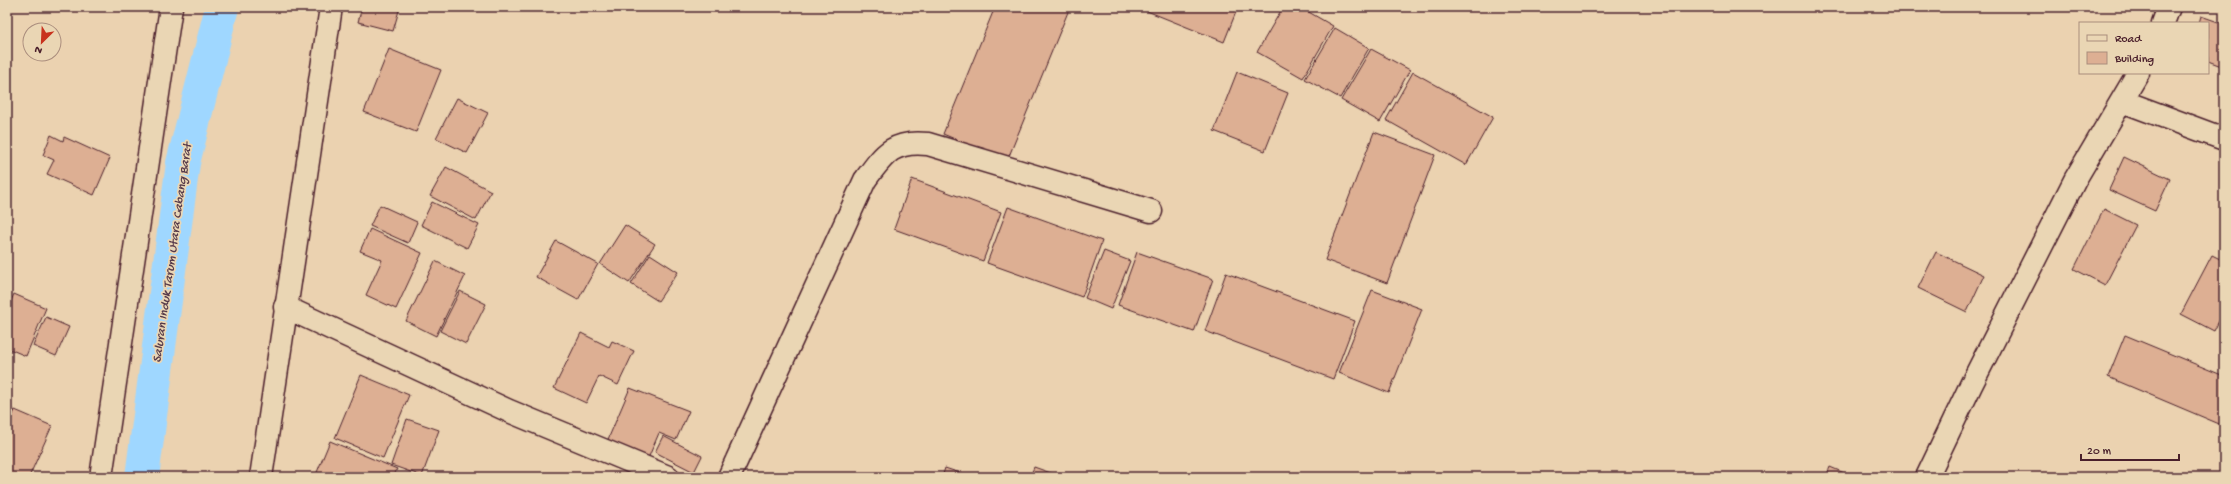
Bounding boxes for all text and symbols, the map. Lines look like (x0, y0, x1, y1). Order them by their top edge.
north arrow (22, 22, 62, 62)
legend (2079, 22, 2209, 74)
text: Road (2115, 33, 2142, 47)
text: N (33, 42, 44, 56)
text: Building (2114, 53, 2154, 67)
water label: Saluran Induk Tarum Utara Cabang Barat (150, 140, 196, 364)
scale bar (2081, 436, 2179, 462)
text: 20 m (2087, 445, 2112, 459)

